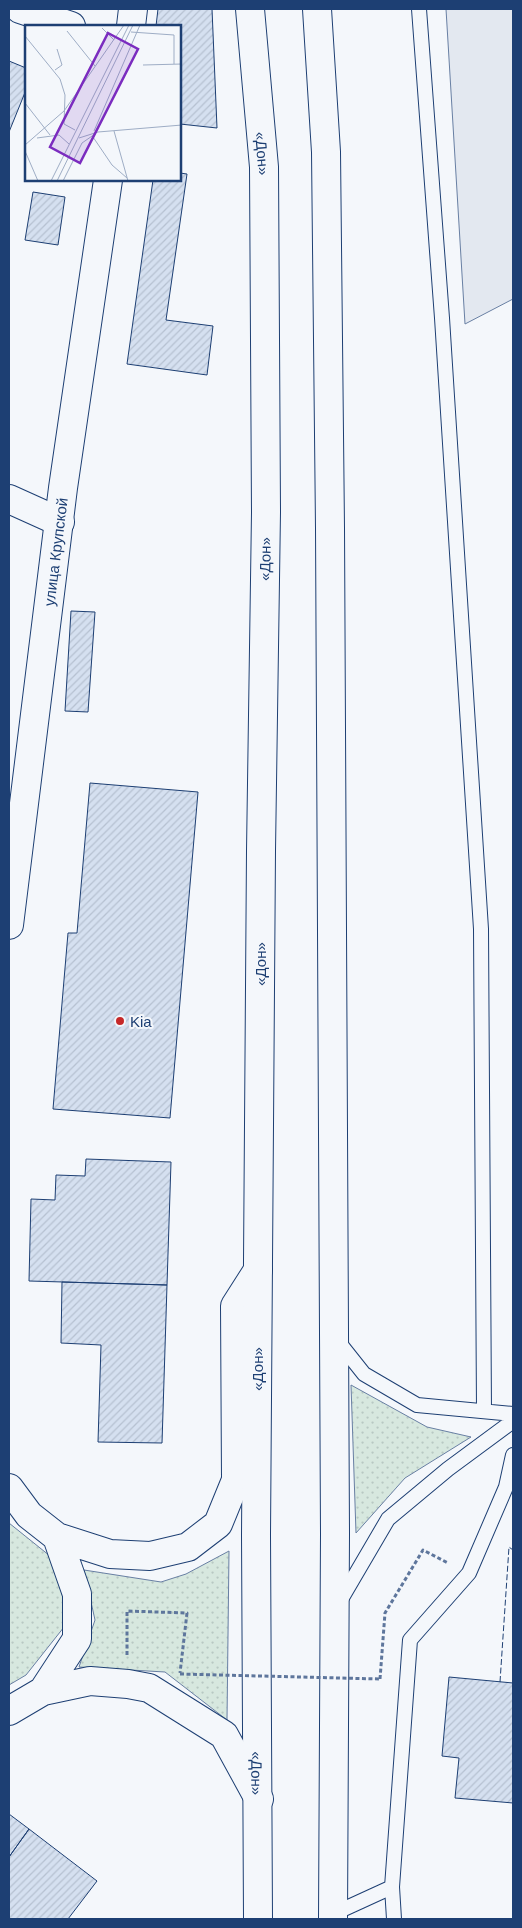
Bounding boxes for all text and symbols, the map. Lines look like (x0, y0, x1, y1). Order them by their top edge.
inset map (25, 25, 181, 181)
street label: «Дон» (252, 131, 273, 175)
street label: улица Крупской (40, 497, 70, 607)
street label: «Дон» (256, 537, 274, 581)
street label: «Дон» (252, 942, 269, 986)
place label: Kia (130, 1013, 152, 1030)
marker: Kia (114, 1015, 126, 1027)
street label: «Дон» (249, 1347, 266, 1391)
street label: «Дон» (249, 1751, 266, 1795)

